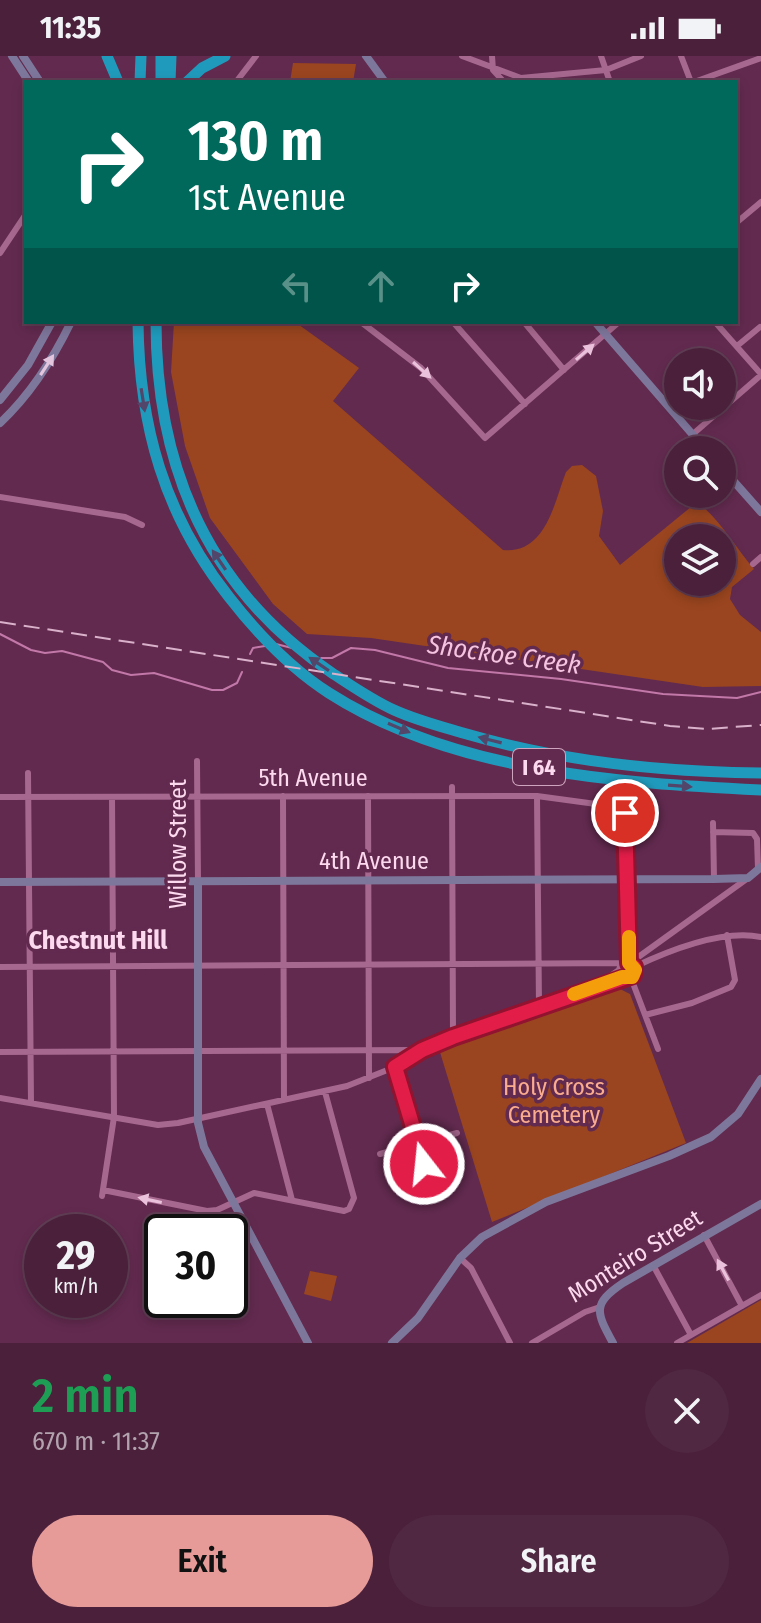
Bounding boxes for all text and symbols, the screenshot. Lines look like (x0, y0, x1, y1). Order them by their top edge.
text: 11:35 (40, 10, 101, 46)
text: 130 m (188, 108, 323, 175)
icon: right (56, 112, 160, 216)
text: 1st Avenue (188, 176, 346, 220)
icon: left (275, 264, 319, 308)
icon: ahead (359, 264, 403, 308)
icon: right (443, 264, 487, 308)
one-way arrow (574, 344, 594, 361)
map controls (664, 348, 736, 596)
button: sound (664, 348, 736, 420)
one-way arrow (39, 354, 54, 376)
one-way arrow (412, 361, 432, 379)
one-way arrow (137, 387, 150, 412)
button: search (664, 436, 736, 508)
button: layers (664, 524, 736, 596)
one-way arrow (212, 549, 226, 571)
water label: Shockoe Creek (424, 629, 583, 681)
one-way arrow (308, 657, 329, 672)
one-way arrow (388, 721, 411, 734)
one-way arrow (477, 734, 502, 746)
road number: I 64 (513, 749, 565, 785)
street label: 5th Avenue (258, 764, 368, 792)
street label: Willow Street (164, 779, 192, 909)
pin (591, 779, 659, 847)
one-way arrow (668, 780, 693, 793)
icon: arrive (603, 791, 647, 835)
street label: 4th Avenue (319, 847, 429, 875)
district label: Chestnut Hill (29, 925, 168, 956)
park label: Holy Cross Cemetery (503, 1073, 605, 1129)
position arrow (382, 1122, 466, 1206)
one-way arrow (137, 1193, 162, 1206)
street label: Monteiro Street (563, 1204, 707, 1308)
speed limit sign: 30 (144, 1214, 248, 1318)
text: 29 (56, 1232, 95, 1280)
one-way arrow (717, 1259, 730, 1282)
text: km/h (54, 1274, 98, 1298)
text: 2 min (32, 1367, 139, 1425)
button: close (645, 1369, 729, 1453)
text: 670 m · 11:37 (32, 1426, 160, 1457)
button: Exit (32, 1515, 373, 1607)
button: Share (389, 1515, 729, 1607)

